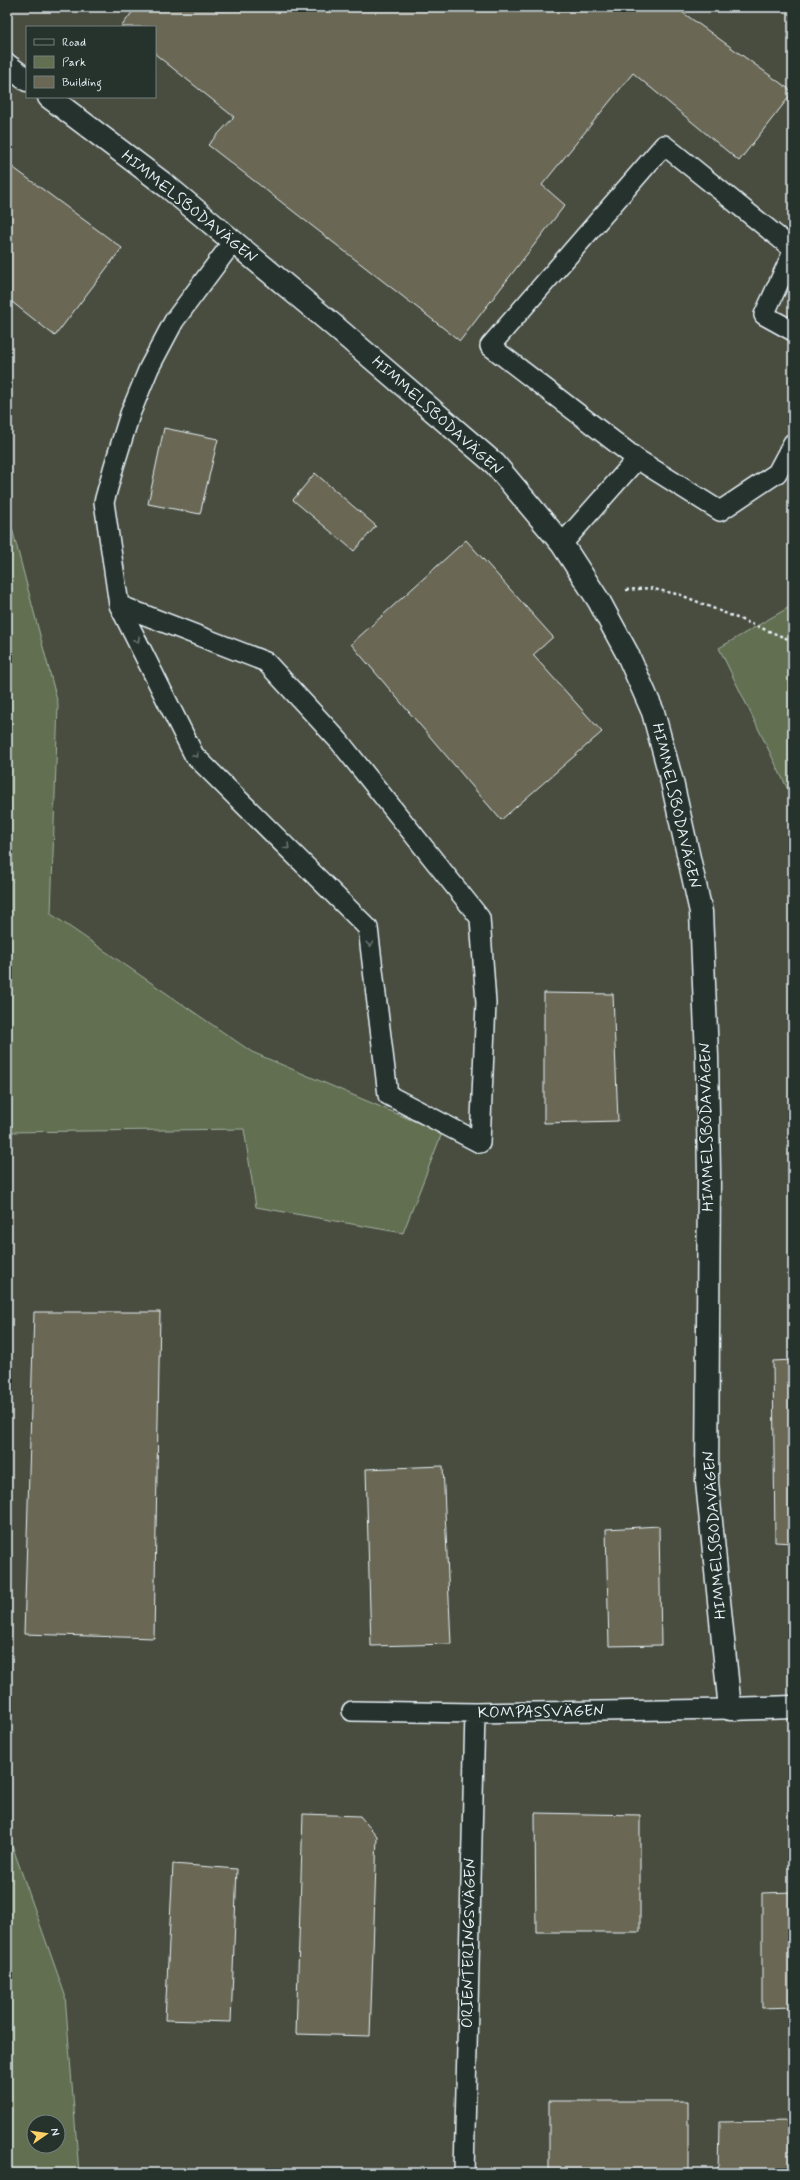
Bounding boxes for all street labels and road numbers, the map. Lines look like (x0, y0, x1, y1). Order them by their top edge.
street label: HIMMELSBODAVÄGEN (117, 146, 261, 268)
street label: HIMMELSBODAVÄGEN (367, 352, 507, 480)
street label: HIMMELSBODAVÄGEN (647, 721, 705, 891)
street label: HIMMELSBODAVÄGEN (695, 1042, 719, 1212)
street label: HIMMELSBODAVÄGEN (699, 1450, 731, 1620)
street label: KOMPASSVÄGEN (478, 1700, 604, 1724)
street label: ORIENTERINGSVÄGEN (457, 1858, 481, 2028)

